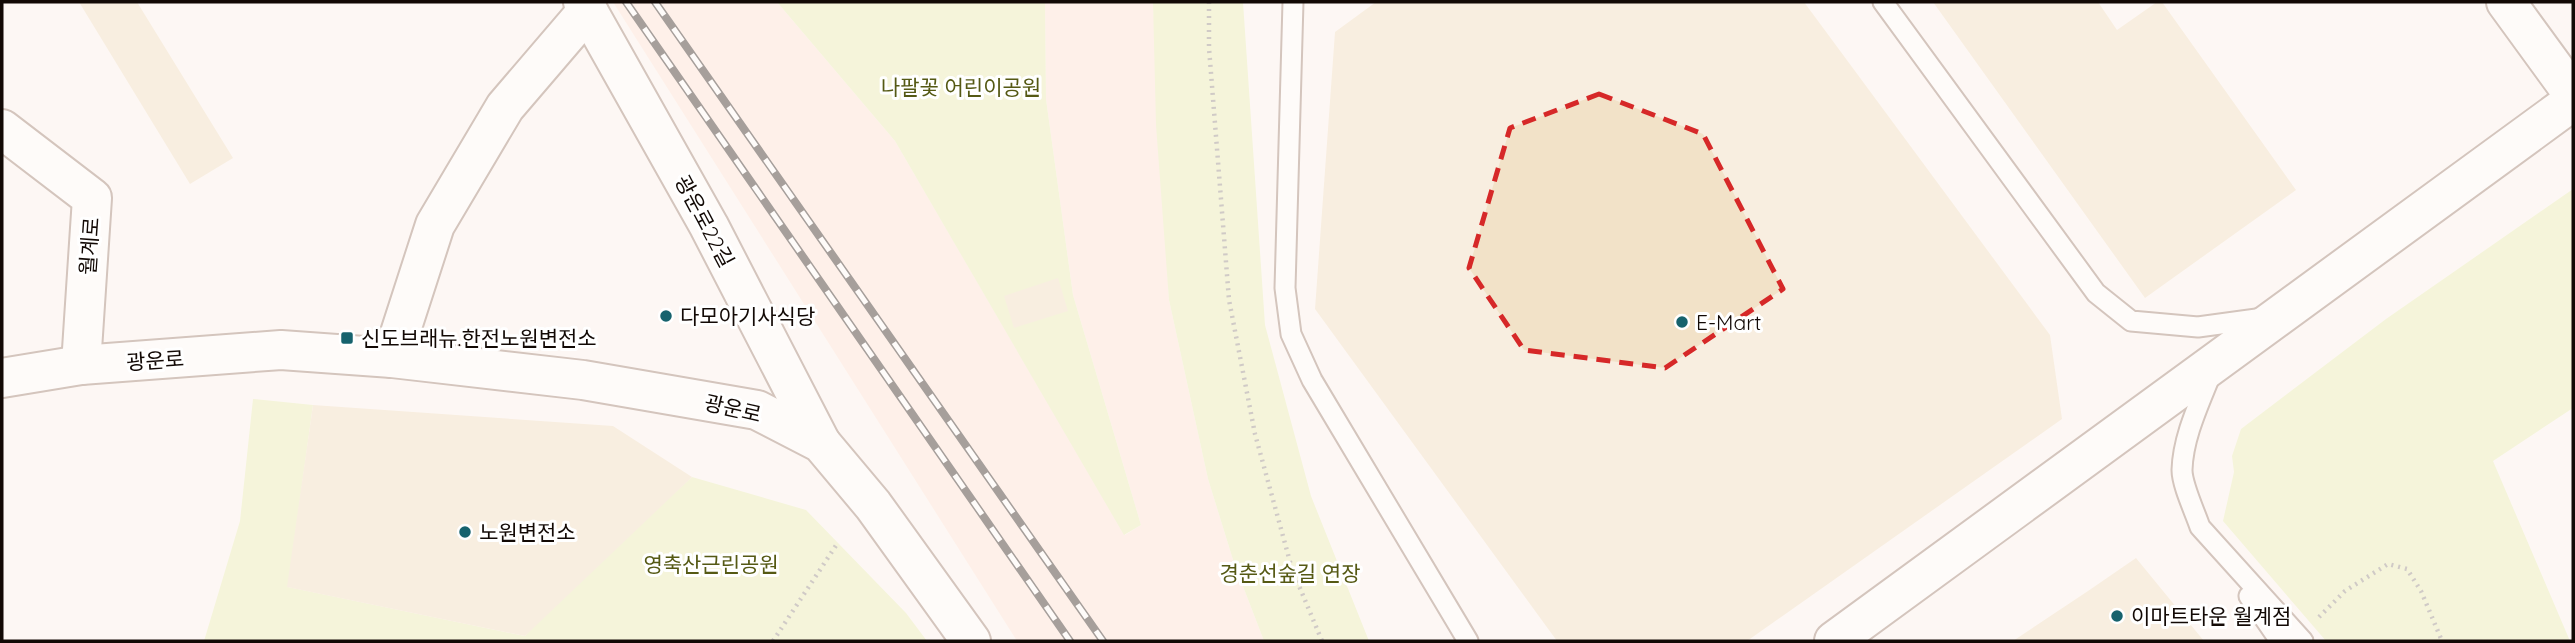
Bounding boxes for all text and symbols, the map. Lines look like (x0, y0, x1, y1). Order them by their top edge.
park label: 나팔꽃 어린이공원 (881, 74, 1041, 100)
street label: 광운로22길 (670, 171, 740, 271)
street label: 월계로 (74, 216, 104, 276)
place label: 다모아기사식당 (680, 303, 815, 329)
marker: 다모아기사식당 (658, 308, 674, 324)
place label: E-Mart (1696, 309, 1761, 335)
marker: E-Mart (1674, 314, 1690, 330)
place label: 신도브래뉴.한전노원변전소 (361, 325, 597, 351)
marker: 신도브래뉴.한전노원변전소 (339, 330, 355, 346)
street label: 광운로 (125, 345, 185, 375)
street label: 광운로 (702, 389, 764, 427)
place label: 노원변전소 (479, 519, 576, 545)
marker: 노원변전소 (457, 524, 473, 540)
park label: 영축산근린공원 (643, 551, 779, 577)
park label: 경춘선숲길 연장 (1220, 560, 1360, 586)
place label: 이마트타운 월계점 (2131, 603, 2291, 629)
marker: 이마트타운 월계점 (2109, 608, 2125, 624)

